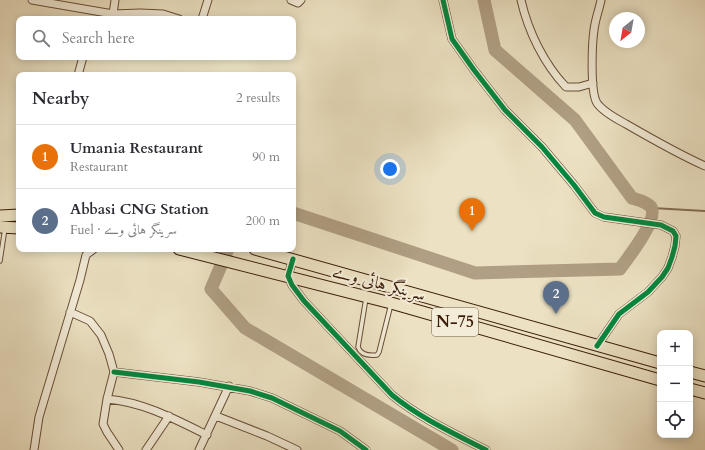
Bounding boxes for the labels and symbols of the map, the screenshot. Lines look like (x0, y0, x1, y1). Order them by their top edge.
north arrow (609, 12, 645, 48)
your location (380, 159, 400, 179)
pin: 1 (459, 198, 485, 231)
street label: سرینگر ہائی وے (330, 260, 428, 306)
pin: 2 (543, 281, 569, 314)
road number: N-75 (432, 308, 478, 336)

